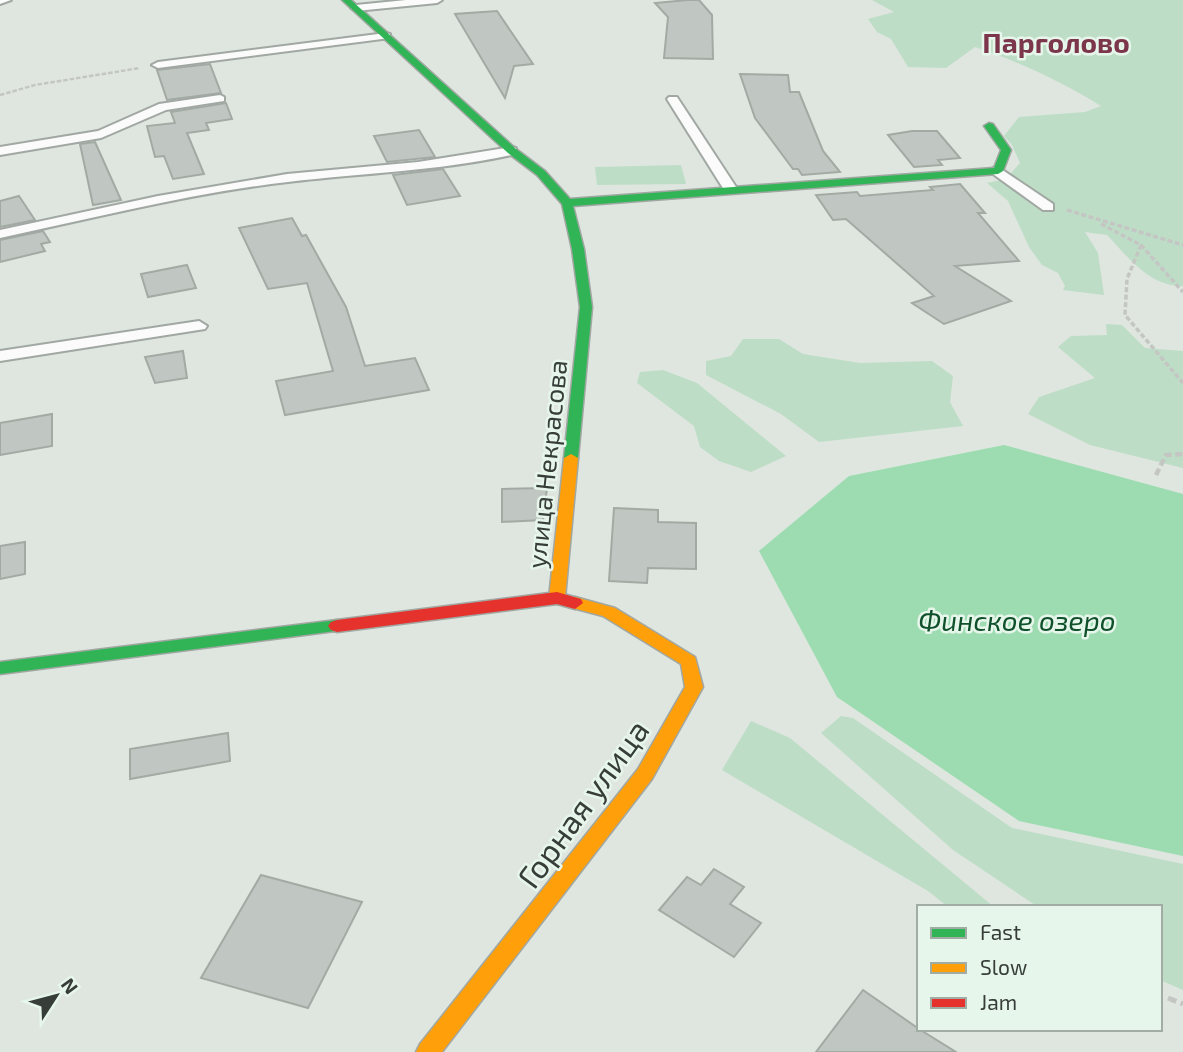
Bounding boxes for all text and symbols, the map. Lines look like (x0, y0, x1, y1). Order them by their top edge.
district label: Парголово (982, 25, 1130, 59)
street label: улица Некрасова (520, 358, 573, 570)
water label: Финское озеро (918, 603, 1116, 637)
street label: Горная улица (508, 711, 657, 895)
legend (917, 905, 1162, 1031)
text: Fast (980, 919, 1021, 944)
text: Slow (980, 954, 1027, 979)
north arrow (21, 961, 91, 1031)
text: N (57, 973, 83, 998)
text: Jam (980, 989, 1017, 1014)

